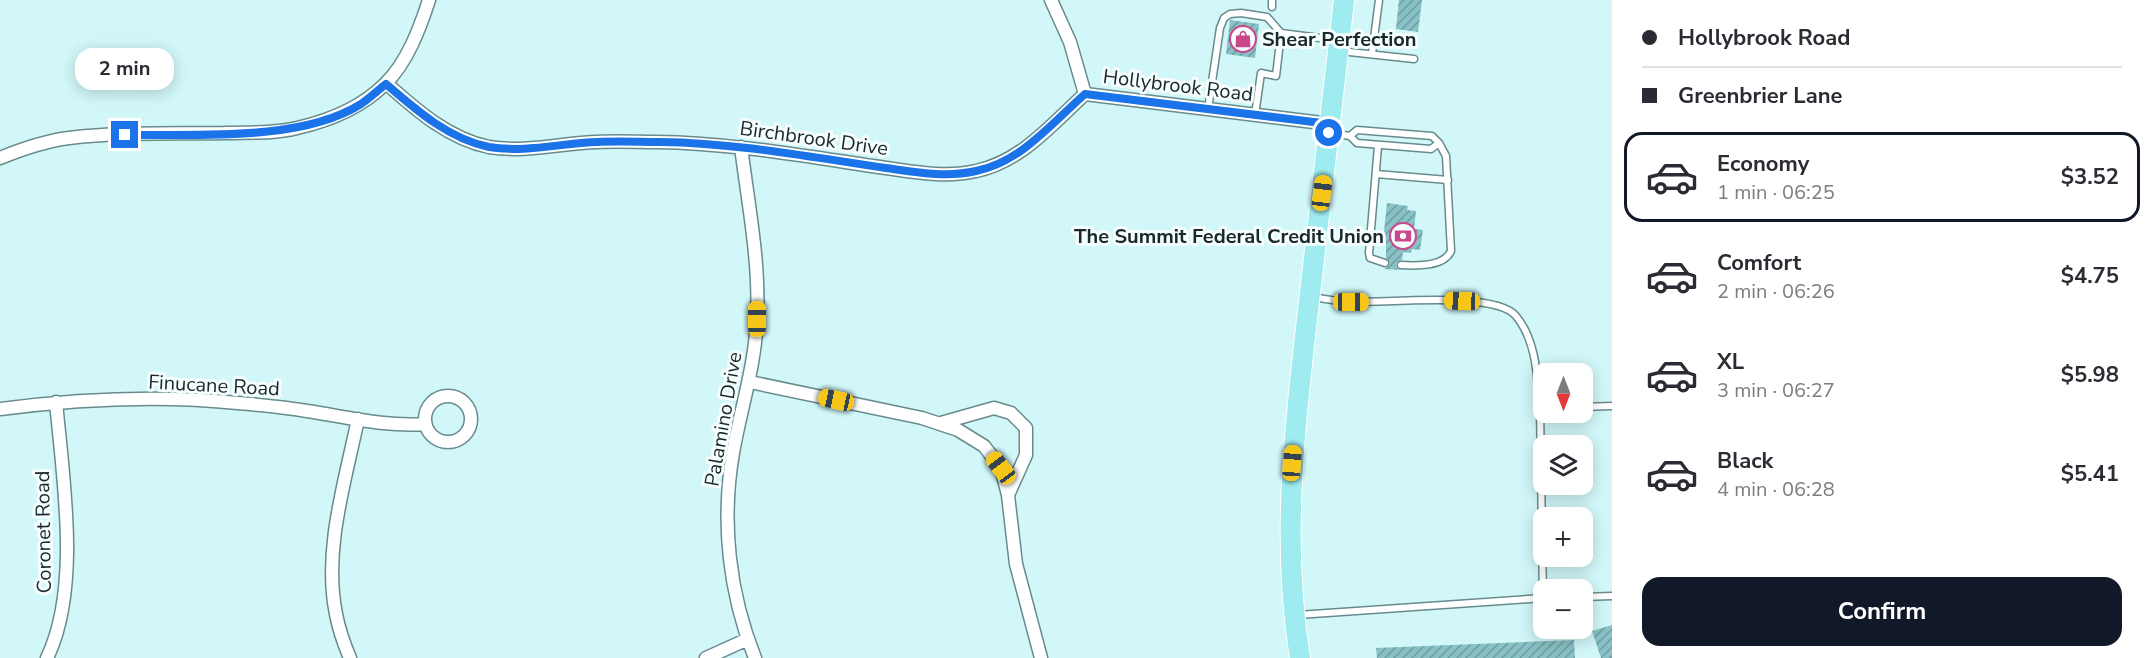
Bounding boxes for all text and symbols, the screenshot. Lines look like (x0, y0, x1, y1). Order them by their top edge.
text: Hollybrook Road (1678, 23, 1850, 53)
shop icon: Shear Perfection (1228, 24, 1258, 54)
place label: Shear Perfection (1262, 26, 1416, 53)
callout: 2 min (76, 48, 174, 90)
text: 2 min (99, 55, 150, 82)
street label: Hollybrook Road (1101, 63, 1254, 108)
text: Greenbrier Lane (1678, 81, 1842, 111)
street label: Birchbrook Drive (738, 115, 890, 162)
route start (1315, 119, 1342, 146)
route end (111, 121, 138, 148)
text: Economy (1717, 149, 1809, 179)
icon: car (1645, 150, 1699, 204)
text: $3.52 (2061, 162, 2119, 192)
car (1311, 174, 1333, 212)
text: 1 min · 06:25 (1717, 179, 1835, 206)
bank icon: The Summit Federal Credit Union (1388, 221, 1418, 251)
place label: The Summit Federal Credit Union (1074, 223, 1384, 250)
text: Comfort (1717, 248, 1801, 278)
icon: car (1645, 249, 1699, 303)
text: $4.75 (2061, 261, 2119, 291)
text: 2 min · 06:26 (1717, 278, 1835, 305)
car (1444, 291, 1480, 311)
car (1333, 293, 1369, 311)
car (748, 301, 766, 337)
text: XL (1717, 347, 1744, 377)
icon: car (1645, 348, 1699, 402)
street label: Palamino Drive (698, 350, 749, 488)
text: $5.98 (2061, 360, 2119, 390)
north arrow (1533, 363, 1593, 423)
map controls (1533, 363, 1593, 639)
street label: Finucane Road (148, 369, 280, 402)
text: 3 min · 06:27 (1717, 377, 1835, 404)
car (817, 387, 855, 413)
button: layers (1533, 435, 1593, 495)
car (1282, 444, 1302, 482)
text: Black (1717, 446, 1773, 476)
icon: car (1645, 447, 1699, 501)
car (983, 448, 1019, 488)
text: $5.41 (2061, 459, 2119, 489)
street label: Coronet Road (29, 470, 58, 594)
text: 4 min · 06:28 (1717, 476, 1835, 503)
button: + (1533, 507, 1593, 567)
button: Confirm (1642, 577, 2122, 646)
button: − (1533, 579, 1593, 639)

